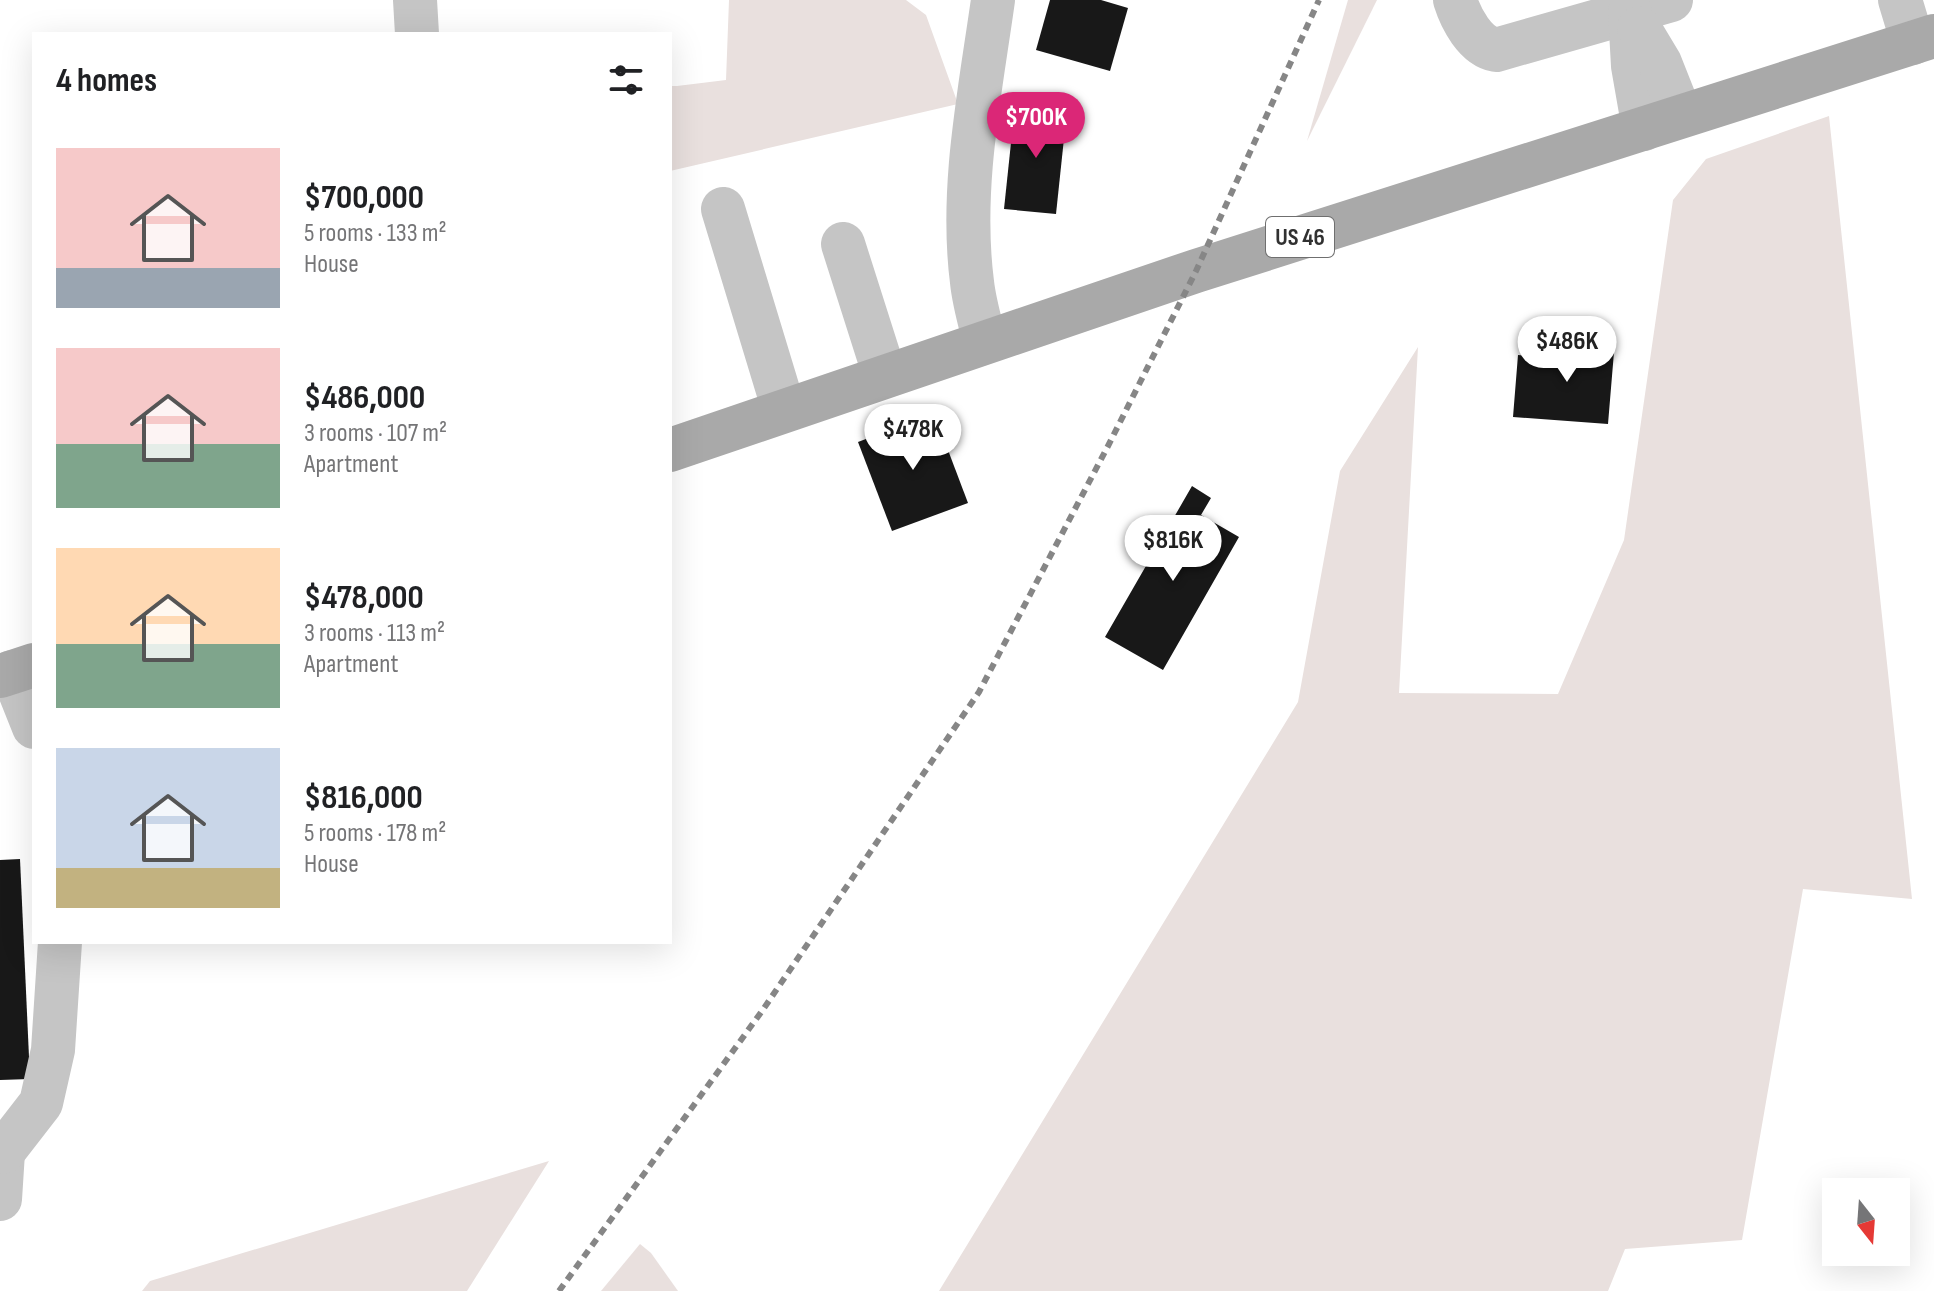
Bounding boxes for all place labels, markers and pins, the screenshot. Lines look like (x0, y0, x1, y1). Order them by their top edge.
pin: $700K (980, 92, 1092, 160)
pin: $486K (1511, 316, 1623, 384)
pin: $478K (857, 404, 969, 472)
pin: $816K (1117, 515, 1229, 583)

